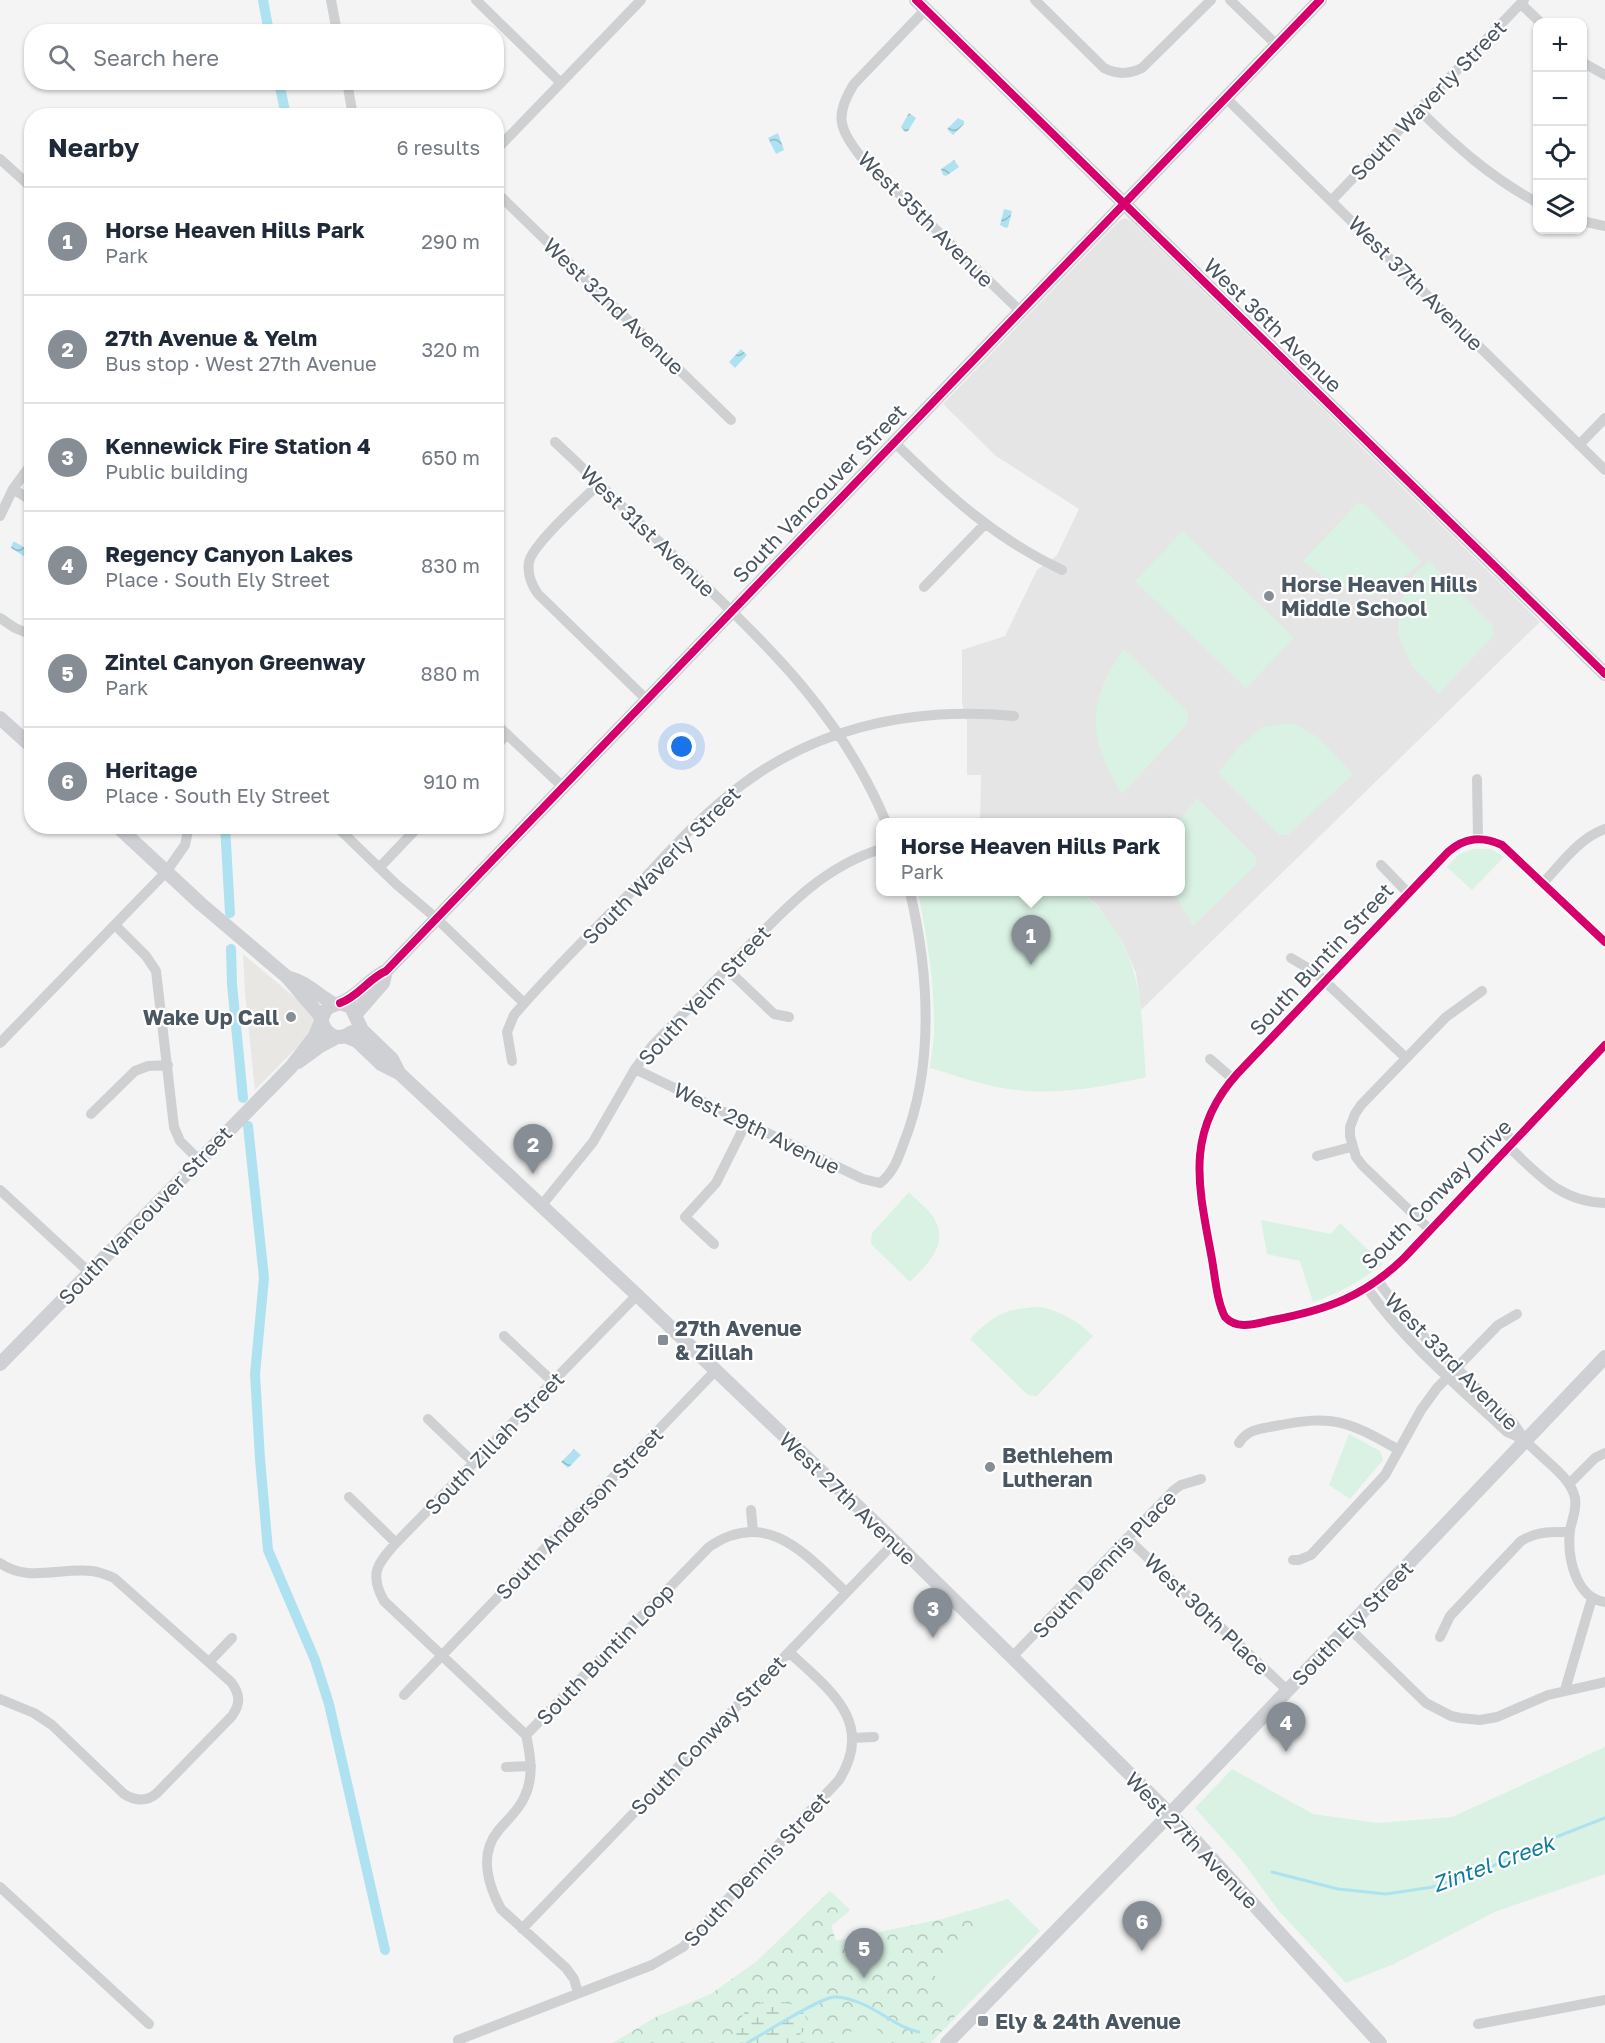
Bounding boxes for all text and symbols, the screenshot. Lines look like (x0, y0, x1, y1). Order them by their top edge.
street label: South Waverly Street (1345, 14, 1511, 186)
map controls (1533, 18, 1587, 234)
button: + (1533, 18, 1587, 72)
search box (24, 24, 504, 90)
icon: search (45, 41, 78, 74)
text: Search here (93, 44, 219, 71)
button: − (1533, 72, 1587, 126)
button: locate (1533, 126, 1587, 180)
text: Nearby (48, 132, 139, 163)
text: 6 results (396, 135, 480, 159)
street label: West 35th Avenue (853, 146, 999, 292)
button: layers (1533, 180, 1587, 234)
street label: West 37th Avenue (1343, 210, 1489, 356)
text: Horse Heaven Hills Park (105, 216, 365, 243)
text: 1 (62, 229, 73, 253)
text: 290 m (421, 229, 480, 253)
street label: West 32nd Avenue (538, 232, 690, 380)
text: Park (105, 243, 148, 267)
street label: West 36th Avenue (1199, 252, 1347, 398)
text: 27th Avenue & Yelm (105, 324, 317, 351)
text: 2 (61, 337, 74, 361)
text: 320 m (422, 337, 480, 361)
text: Bus stop · West 27th Avenue (105, 351, 377, 375)
street label: South Vancouver Street (727, 398, 911, 588)
text: Kennewick Fire Station 4 (105, 432, 371, 459)
text: 3 (61, 445, 74, 469)
text: 650 m (421, 445, 480, 469)
text: Public building (105, 459, 248, 483)
street label: West 31st Avenue (575, 460, 721, 602)
text: Regency Canyon Lakes (105, 540, 353, 567)
text: 4 (61, 553, 74, 577)
text: 830 m (421, 553, 480, 577)
text: Place · South Ely Street (105, 567, 330, 591)
place label: Horse Heaven Hills Middle School (1281, 571, 1478, 621)
marker: Horse Heaven Hills Middle School (1262, 589, 1276, 603)
text: Zintel Canyon Greenway (105, 648, 366, 675)
text: 5 (61, 661, 74, 685)
text: 880 m (421, 661, 480, 685)
text: Park (105, 675, 148, 699)
your location (667, 732, 696, 761)
text: Heritage (105, 756, 197, 783)
text: 6 (61, 769, 74, 793)
text: 910 m (423, 769, 480, 793)
street label: South Waverly Street (576, 780, 746, 950)
text: Place · South Ely Street (105, 783, 330, 807)
popup (876, 818, 1185, 896)
text: Horse Heaven Hills Park (901, 832, 1160, 859)
text: Park (901, 859, 944, 883)
street label: South Buntin Street (1244, 877, 1398, 1041)
pin: 1 (1012, 916, 1050, 965)
street label: South Yelm Street (632, 920, 776, 1070)
place label: Wake Up Call (143, 1004, 279, 1030)
marker: Wake Up Call (284, 1010, 298, 1024)
street label: West 29th Avenue (670, 1076, 844, 1180)
street label: South Conway Drive (1355, 1113, 1517, 1275)
street label: South Vancouver Street (53, 1120, 237, 1310)
pin: 2 (514, 1124, 552, 1174)
street label: West 33rd Avenue (1380, 1287, 1524, 1435)
place label: 27th Avenue & Zillah (675, 1315, 802, 1365)
marker: 27th Avenue & Zillah (656, 1333, 670, 1347)
street label: South Zillah Street (419, 1366, 569, 1520)
street label: South Anderson Street (490, 1421, 668, 1605)
street label: West 27th Avenue (774, 1426, 922, 1570)
place label: Bethlehem Lutheran (1002, 1442, 1113, 1492)
marker: Bethlehem Lutheran (983, 1460, 997, 1474)
street label: South Dennis Place (1027, 1484, 1181, 1644)
street label: West 30th Place (1139, 1548, 1275, 1680)
street label: South Ely Street (1286, 1555, 1418, 1691)
street label: South Buntin Loop (531, 1578, 679, 1730)
pin: 3 (914, 1588, 952, 1638)
street label: South Conway Street (625, 1650, 791, 1820)
pin: 4 (1266, 1702, 1306, 1752)
street label: West 27th Avenue (1120, 1766, 1264, 1914)
street label: South Dennis Street (678, 1786, 834, 1952)
water label: Zintel Creek (1428, 1828, 1560, 1898)
pin: 6 (1122, 1902, 1162, 1951)
pin: 5 (844, 1928, 884, 1978)
place label: Ely & 24th Avenue (995, 2008, 1181, 2034)
marker: Ely & 24th Avenue (976, 2014, 990, 2028)

